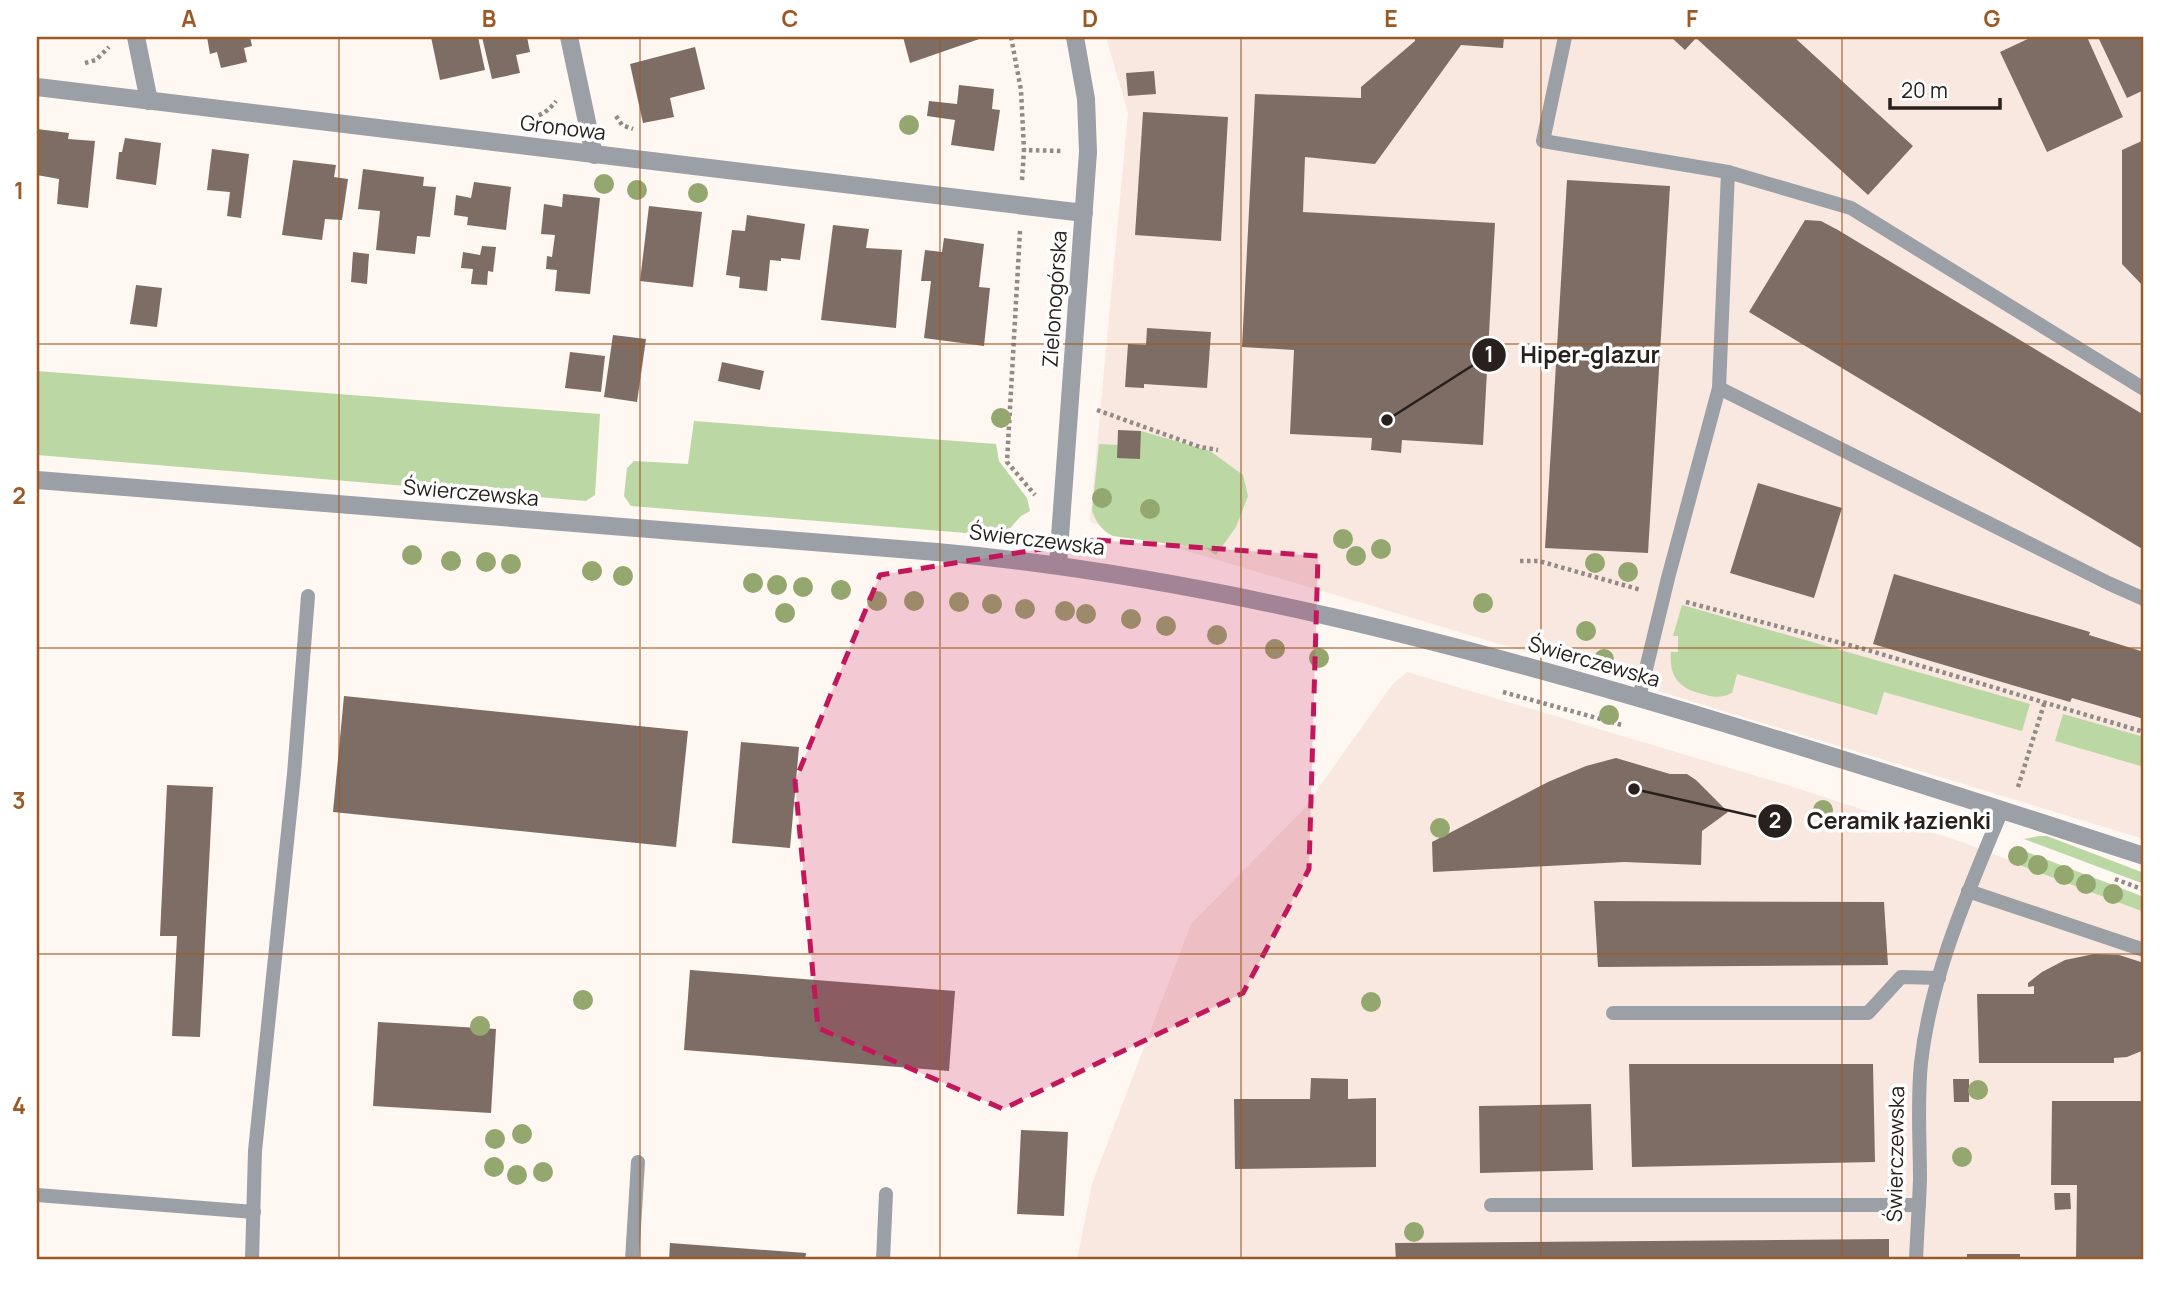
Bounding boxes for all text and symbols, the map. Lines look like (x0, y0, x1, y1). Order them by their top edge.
text: A (181, 2, 197, 34)
text: B (482, 2, 496, 34)
text: C (782, 2, 799, 34)
text: D (1082, 2, 1098, 34)
text: E (1384, 2, 1398, 34)
text: F (1686, 2, 1698, 34)
text: G (1984, 2, 2001, 34)
scale bar (1890, 66, 2001, 110)
text: 20 m (1901, 76, 1948, 104)
street label: Gronowa (519, 108, 608, 146)
text: 1 (14, 174, 24, 206)
street label: Zielonogórska (1035, 229, 1073, 368)
callout: Hiper-glazur (1471, 333, 1674, 377)
text: Hiper-glazur (1520, 338, 1660, 370)
text: 1 (1484, 340, 1494, 368)
street label: Świerczewska (402, 472, 540, 512)
text: 2 (12, 479, 26, 511)
street label: Świerczewska (968, 517, 1106, 561)
street label: Świerczewska (1525, 629, 1664, 693)
text: 3 (12, 784, 26, 816)
callout: Ceramik łazienki (1757, 799, 2005, 843)
text: Ceramik łazienki (1807, 804, 1991, 836)
text: 2 (1769, 806, 1781, 834)
street label: Świerczewska (1880, 1086, 1910, 1222)
text: 4 (12, 1089, 26, 1121)

